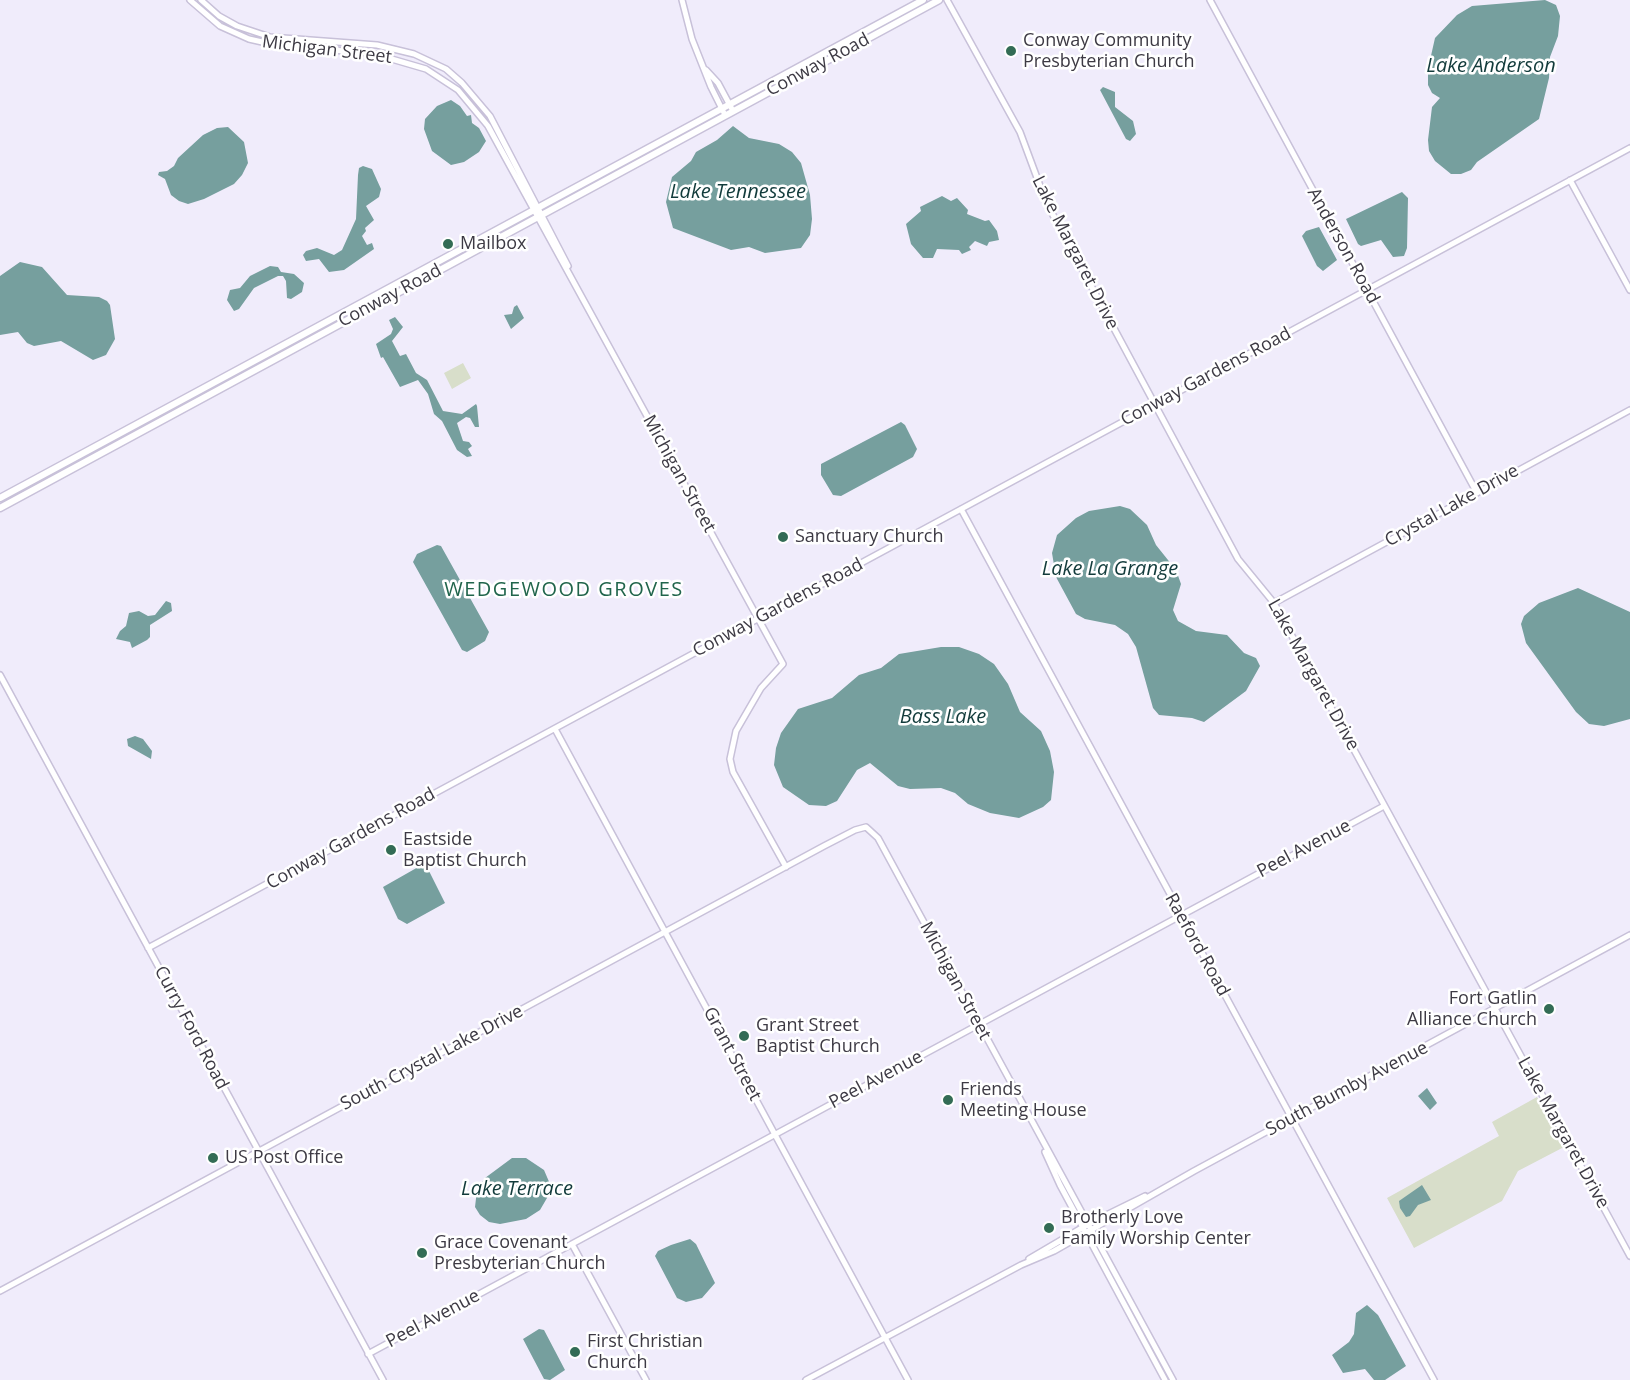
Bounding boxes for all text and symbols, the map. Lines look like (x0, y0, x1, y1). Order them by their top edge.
street label: Conway Road (763, 29, 873, 101)
place label: Conway Community Presbyterian Church (1023, 30, 1194, 72)
street label: Michigan Street (261, 31, 393, 69)
marker: Conway Community Presbyterian Church (1004, 44, 1018, 58)
water label: Lake Anderson (1426, 54, 1556, 78)
street label: Lake Margaret Drive (1027, 173, 1123, 333)
water label: Lake Tennessee (670, 180, 806, 204)
street label: Anderson Road (1302, 184, 1384, 308)
place label: Mailbox (460, 233, 527, 255)
marker: Mailbox (441, 237, 455, 251)
street label: Conway Road (335, 260, 445, 332)
street label: Conway Gardens Road (1117, 323, 1295, 431)
street label: Michigan Street (638, 412, 720, 536)
street label: Crystal Lake Drive (1381, 460, 1523, 552)
place label: Sanctuary Church (795, 526, 943, 548)
marker: Sanctuary Church (776, 530, 790, 544)
street label: Conway Gardens Road (689, 554, 867, 662)
water label: Lake La Grange (1042, 557, 1178, 581)
district label: WEDGEWOOD GROVES (444, 578, 684, 602)
street label: Lake Margaret Drive (1262, 596, 1364, 754)
water label: Bass Lake (900, 705, 986, 729)
street label: Conway Gardens Road (263, 784, 439, 894)
street label: Peel Avenue (1253, 815, 1355, 883)
place label: Eastside Baptist Church (403, 829, 527, 872)
marker: Eastside Baptist Church (384, 843, 398, 857)
street label: Raeford Road (1160, 890, 1234, 1000)
street label: Michigan Street (915, 918, 995, 1044)
street label: Curry Ford Road (149, 962, 233, 1094)
place label: Fort Gatlin Alliance Church (1407, 988, 1537, 1030)
street label: South Crystal Lake Drive (337, 1001, 527, 1115)
marker: Fort Gatlin Alliance Church (1542, 1002, 1556, 1016)
street label: Grant Street (698, 1004, 766, 1104)
place label: Grant Street Baptist Church (756, 1015, 880, 1058)
marker: Grant Street Baptist Church (737, 1029, 751, 1043)
street label: South Bumby Avenue (1262, 1037, 1432, 1141)
street label: Peel Avenue (825, 1046, 927, 1114)
street label: Lake Margaret Drive (1512, 1054, 1614, 1212)
place label: Friends Meeting House (960, 1079, 1087, 1122)
marker: Friends Meeting House (941, 1093, 955, 1107)
place label: US Post Office (225, 1147, 343, 1169)
marker: US Post Office (206, 1151, 220, 1165)
water label: Lake Terrace (461, 1177, 573, 1201)
place label: Brotherly Love Family Worship Center (1061, 1207, 1251, 1250)
marker: Brotherly Love Family Worship Center (1042, 1221, 1056, 1235)
place label: Grace Covenant Presbyterian Church (434, 1232, 605, 1274)
marker: Grace Covenant Presbyterian Church (415, 1246, 429, 1260)
street label: Peel Avenue (382, 1285, 484, 1353)
place label: First Christian Church (587, 1331, 703, 1374)
marker: First Christian Church (568, 1345, 582, 1359)

